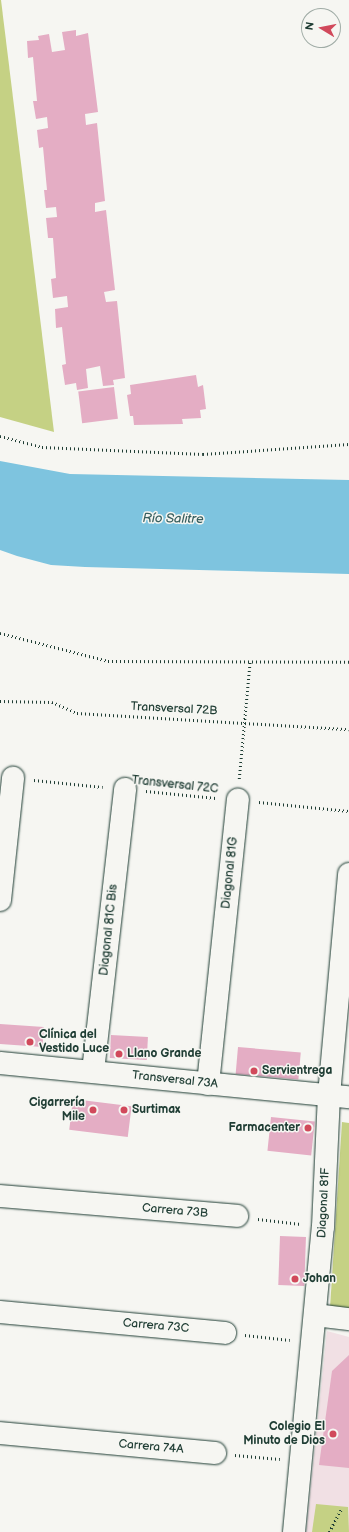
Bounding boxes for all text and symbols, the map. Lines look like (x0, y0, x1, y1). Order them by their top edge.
north arrow (301, 8, 341, 48)
text: N (303, 21, 317, 31)
water label: Río Salitre (142, 511, 204, 527)
street label: Transversal 72B (130, 700, 218, 718)
street label: Transversal 72C (131, 773, 219, 797)
street label: Diagonal 81G (219, 836, 241, 910)
street label: Diagonal 81C Bis (97, 884, 121, 976)
place label: Clínica del Vestido Luce (39, 1028, 109, 1056)
marker: Clínica del Vestido Luce (24, 1036, 36, 1048)
place label: Llano Grande (127, 1047, 201, 1061)
marker: Llano Grande (114, 1049, 124, 1059)
place label: Servientrega (262, 1064, 332, 1078)
marker: Servientrega (249, 1066, 259, 1076)
street label: Transversal 73A (131, 1068, 219, 1092)
place label: Cigarrería Mile (29, 1096, 85, 1124)
place label: Surtimax (132, 1103, 180, 1117)
marker: Cigarrería Mile (88, 1105, 98, 1115)
marker: Surtimax (119, 1105, 129, 1115)
place label: Farmacenter (229, 1121, 300, 1135)
marker: Farmacenter (303, 1123, 313, 1133)
street label: Diagonal 81F (315, 1167, 333, 1239)
street label: Carrera 73B (141, 1201, 209, 1221)
place label: Johan (303, 1272, 336, 1286)
marker: Johan (290, 1274, 300, 1284)
street label: Carrera 73C (122, 1316, 190, 1336)
place label: Colegio El Minuto de Dios (243, 1420, 325, 1448)
marker: Colegio El Minuto de Dios (328, 1429, 338, 1439)
street label: Carrera 74A (118, 1437, 184, 1457)

